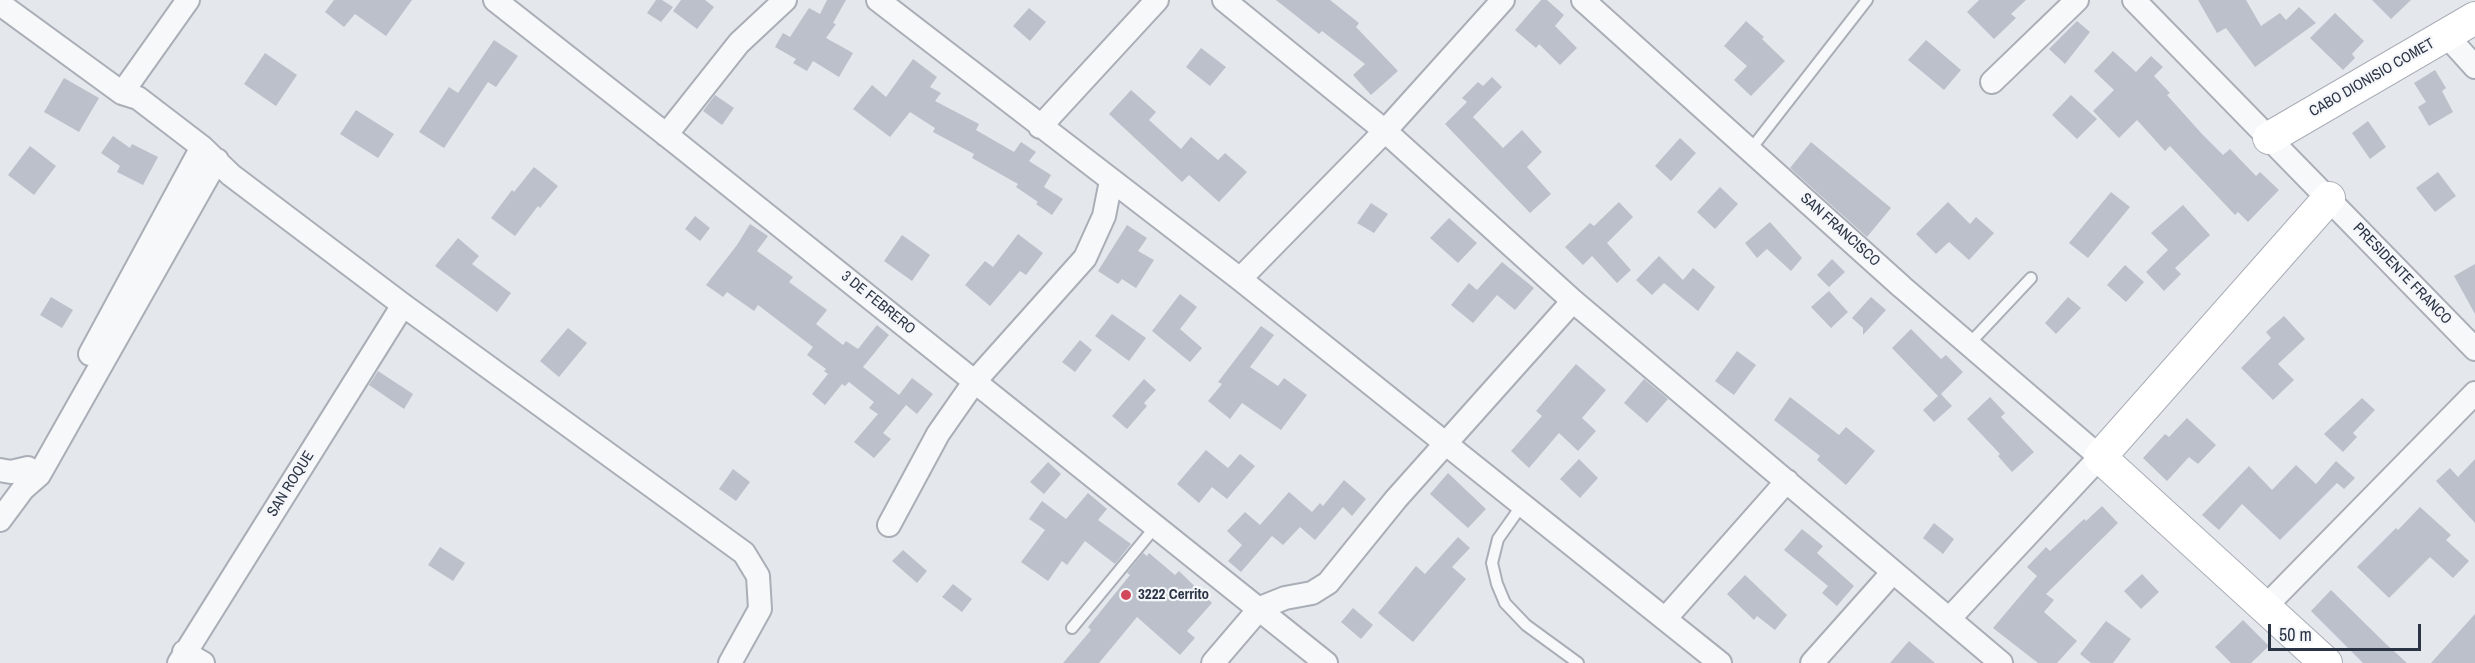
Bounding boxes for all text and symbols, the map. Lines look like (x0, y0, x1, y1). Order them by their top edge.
street label: CABO DIONISIO COMET (2306, 35, 2438, 121)
street label: SAN FRANCISCO (1796, 189, 1884, 271)
street label: PRESIDENTE FRANCO (2349, 220, 2455, 328)
street label: 3 DE FEBRERO (837, 268, 919, 338)
street label: SAN ROQUE (264, 448, 318, 520)
place label: 3222 Cerrito (1138, 586, 1209, 604)
marker: 3222 Cerrito (1119, 588, 1133, 602)
scale bar (2271, 612, 2424, 650)
text: 50 m (2279, 622, 2312, 647)

